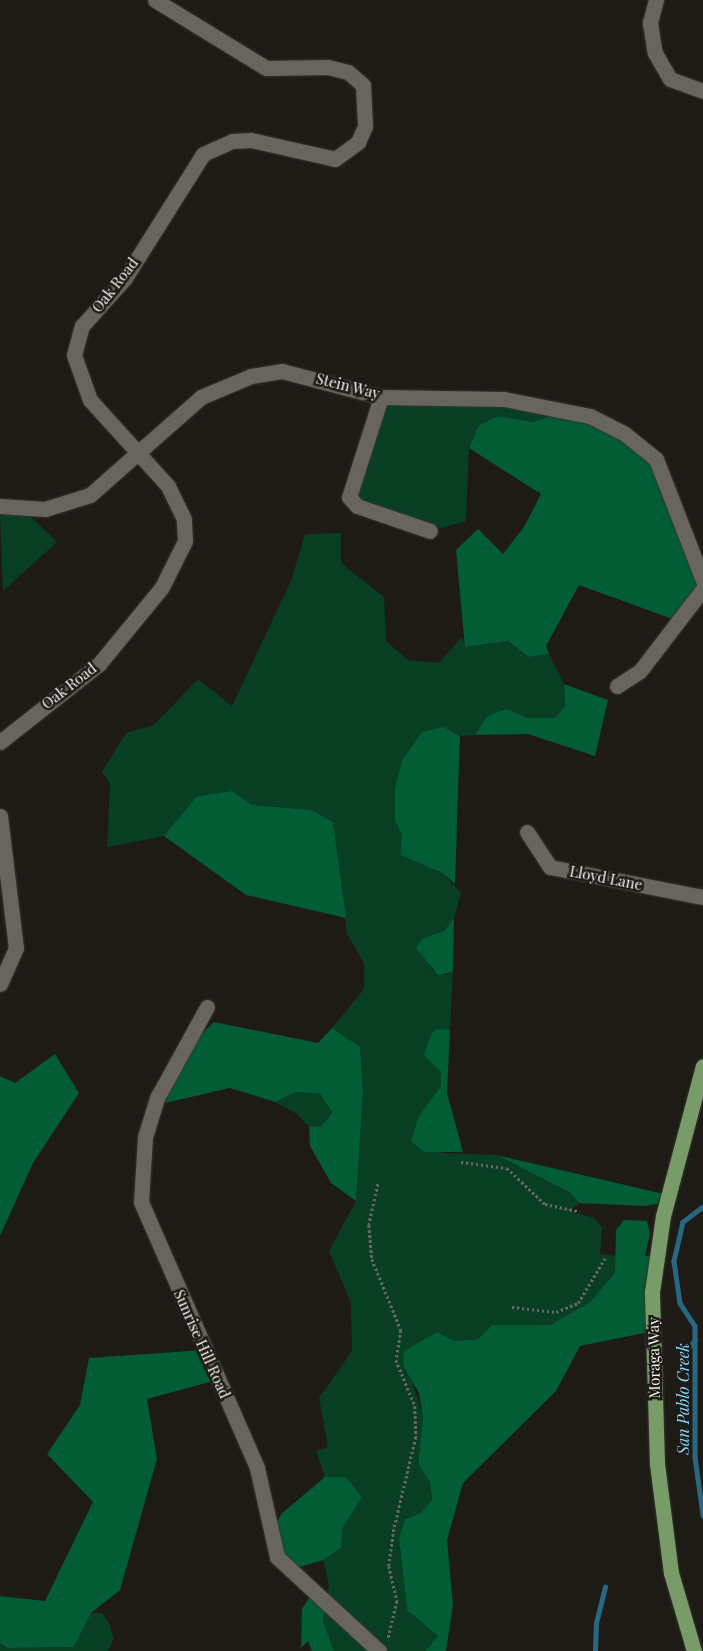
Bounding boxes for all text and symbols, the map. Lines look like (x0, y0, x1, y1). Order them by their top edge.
street label: Oak Road (88, 254, 142, 316)
street label: Stein Way (314, 369, 382, 403)
street label: Oak Road (38, 659, 100, 713)
street label: Lloyd Lane (568, 862, 644, 894)
street label: Sunrise Hill Road (170, 1287, 234, 1401)
street label: Moraga Way (644, 1317, 664, 1399)
water label: San Pablo Creek (673, 1343, 693, 1455)

